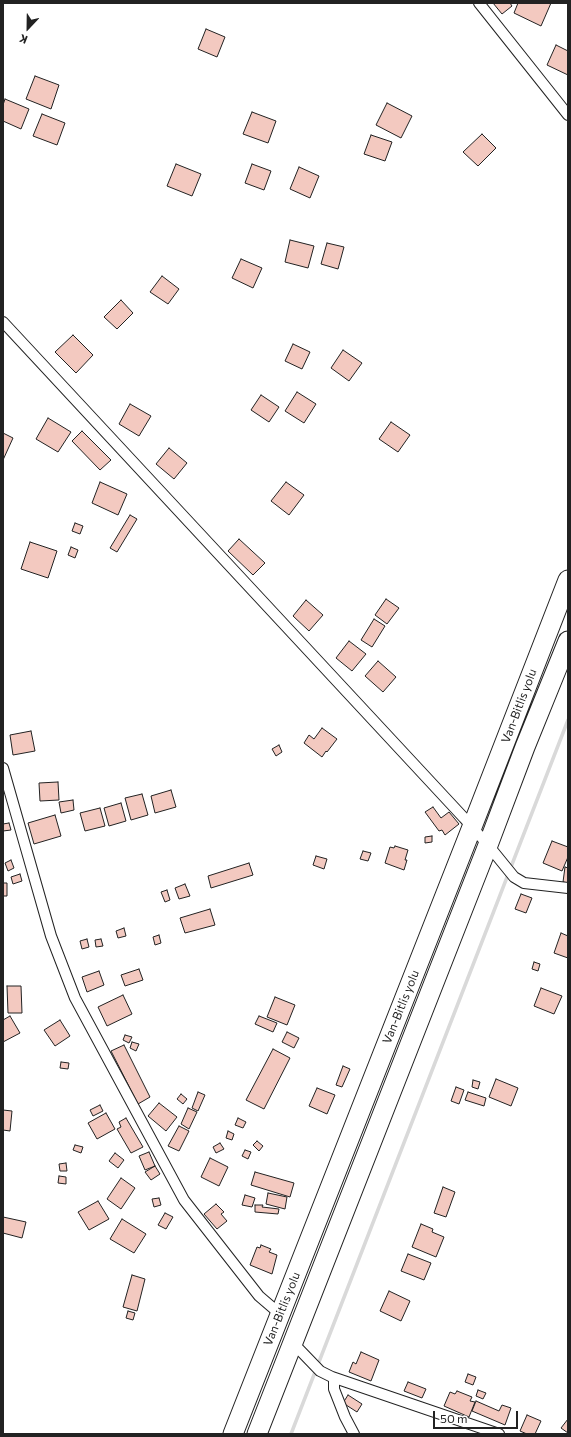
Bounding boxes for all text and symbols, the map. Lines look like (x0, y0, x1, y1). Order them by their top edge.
north arrow (8, 8, 48, 48)
text: K (17, 32, 29, 47)
street label: Van-Bitlis yolu (498, 667, 540, 745)
street label: Van-Bitlis yolu (380, 968, 422, 1046)
street label: Van-Bitlis yolu (261, 1270, 303, 1348)
scale bar (435, 1403, 520, 1429)
text: 50 m (440, 1411, 468, 1425)

